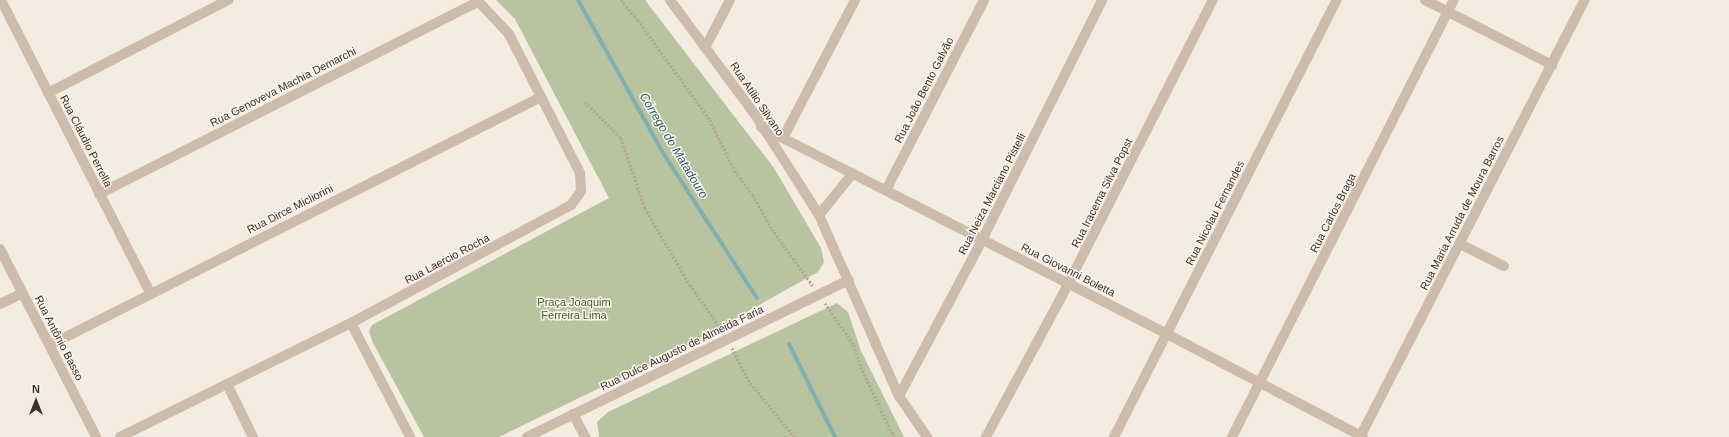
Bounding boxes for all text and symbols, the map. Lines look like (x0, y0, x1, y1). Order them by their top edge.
street label: Rua João Bento Galvão (892, 35, 956, 145)
street label: Rua Genoveva Machia Demarchi (208, 44, 358, 130)
street label: Rua Atílio Silvano (727, 59, 787, 139)
water label: Córrego do Matadouro (636, 91, 710, 201)
street label: Rua Cláudio Perrella (57, 93, 115, 189)
street label: Rua Neiza Marciano Pistelli (956, 131, 1028, 257)
street label: Rua Maria Arruda de Moura Barros (1417, 133, 1507, 293)
street label: Rua Iracema Silva Popst (1069, 136, 1135, 250)
street label: Rua Nicolau Fernandes (1183, 159, 1247, 267)
street label: Rua Carlos Braga (1307, 171, 1359, 255)
street label: Rua Dirce Micliorini (245, 182, 335, 236)
street label: Rua Laercio Rocha (402, 231, 492, 287)
street label: Rua Giovanni Boletta (1019, 241, 1117, 299)
street label: Rua Antônio Basso (32, 293, 86, 383)
park label: Praça Joaquim Ferreira Lima (537, 296, 611, 322)
street label: Rua Dulce Augusto de Almeida Faria (598, 302, 766, 394)
north arrow (16, 381, 56, 421)
text: N (32, 383, 40, 395)

